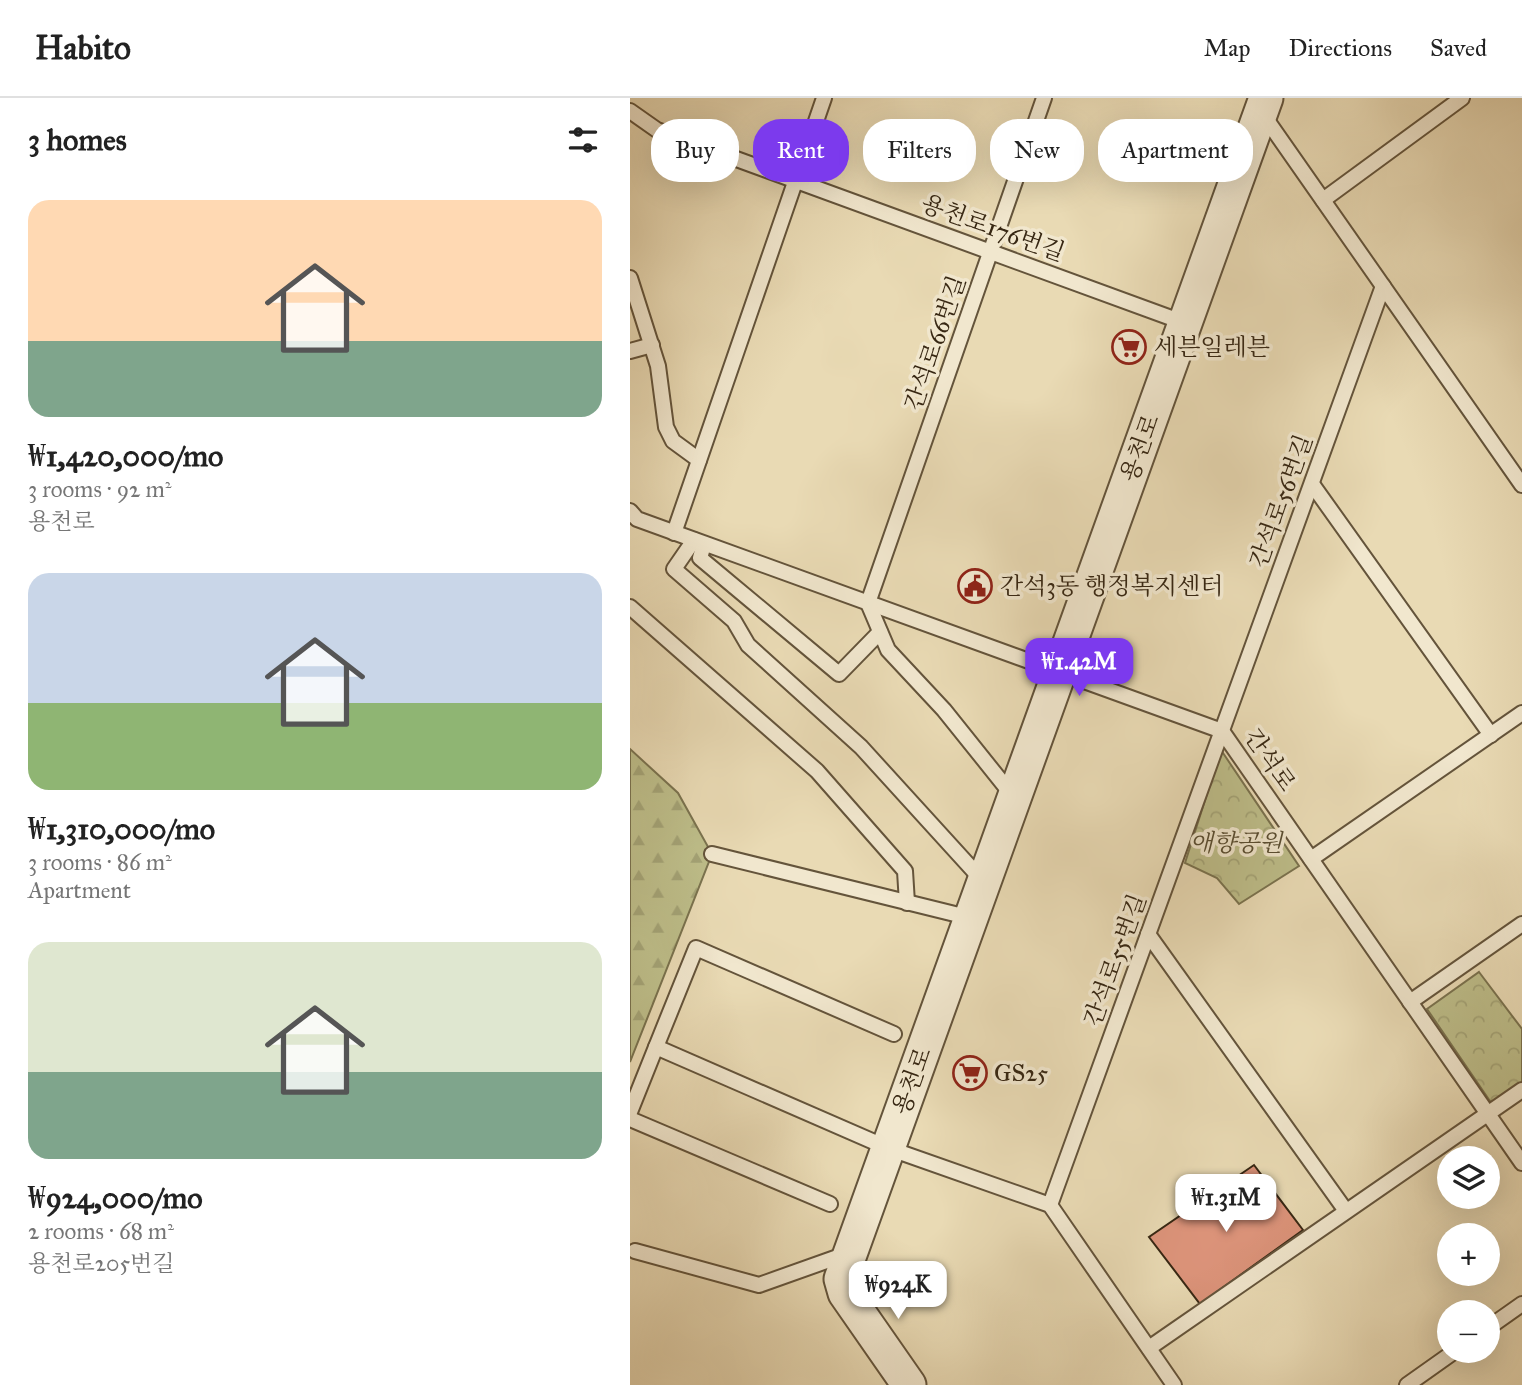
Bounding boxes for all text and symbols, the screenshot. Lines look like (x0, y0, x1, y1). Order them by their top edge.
text: Habito (35, 28, 131, 68)
text: Map (1204, 33, 1251, 63)
text: Directions (1289, 33, 1392, 63)
text: Saved (1430, 33, 1487, 63)
chip: Buy (651, 119, 739, 182)
chip: Rent (753, 119, 849, 182)
chip: Filters (863, 119, 976, 182)
chip: New (990, 119, 1084, 182)
chip: Apartment (1098, 119, 1253, 182)
icon: filters (564, 121, 602, 159)
text: 3 homes (28, 122, 127, 158)
street label: 용천로176번길 (917, 188, 1069, 268)
icon: home (252, 245, 378, 371)
street label: 간석로66번길 (898, 272, 972, 414)
supermarket icon: 세븐일레븐 (1110, 328, 1148, 366)
place label: 세븐일레븐 (1154, 332, 1270, 362)
street label: 용천로 (1114, 410, 1166, 486)
street label: 간석로56번길 (1243, 430, 1319, 572)
text: ₩1,420,000/mo (28, 438, 223, 474)
text: 3 rooms · 92 m² (28, 475, 171, 503)
text: 용천로 (28, 507, 95, 535)
public building icon: 간석3동 행정복지센터 (956, 567, 994, 605)
place label: 간석3동 행정복지센터 (1000, 571, 1223, 601)
icon: home (252, 619, 378, 745)
pin: ₩1.42M (1022, 638, 1136, 698)
text: ₩1.42M (1041, 647, 1117, 675)
street label: 간석로 (1238, 723, 1302, 797)
text: ₩1,310,000/mo (28, 811, 215, 847)
park label: 애향공원 (1190, 828, 1284, 858)
text: 3 rooms · 86 m² (28, 848, 172, 876)
text: Apartment (28, 876, 131, 904)
street label: 간석로55번길 (1077, 890, 1153, 1030)
icon: home (252, 987, 378, 1113)
street label: 용천로 (886, 1043, 938, 1119)
supermarket icon: GS25 (951, 1054, 989, 1092)
place label: GS25 (994, 1058, 1048, 1088)
map controls (1437, 1146, 1500, 1363)
button: layers (1437, 1146, 1500, 1209)
pin: ₩1.31M (1169, 1174, 1283, 1234)
text: ₩924,000/mo (28, 1180, 203, 1216)
text: ₩1.31M (1191, 1183, 1261, 1211)
text: 2 rooms · 68 m² (28, 1217, 174, 1245)
button: + (1437, 1223, 1500, 1286)
text: 용천로205번길 (28, 1249, 175, 1277)
pin: ₩924K (849, 1262, 947, 1321)
text: ₩924K (865, 1270, 931, 1298)
button: − (1437, 1300, 1500, 1363)

